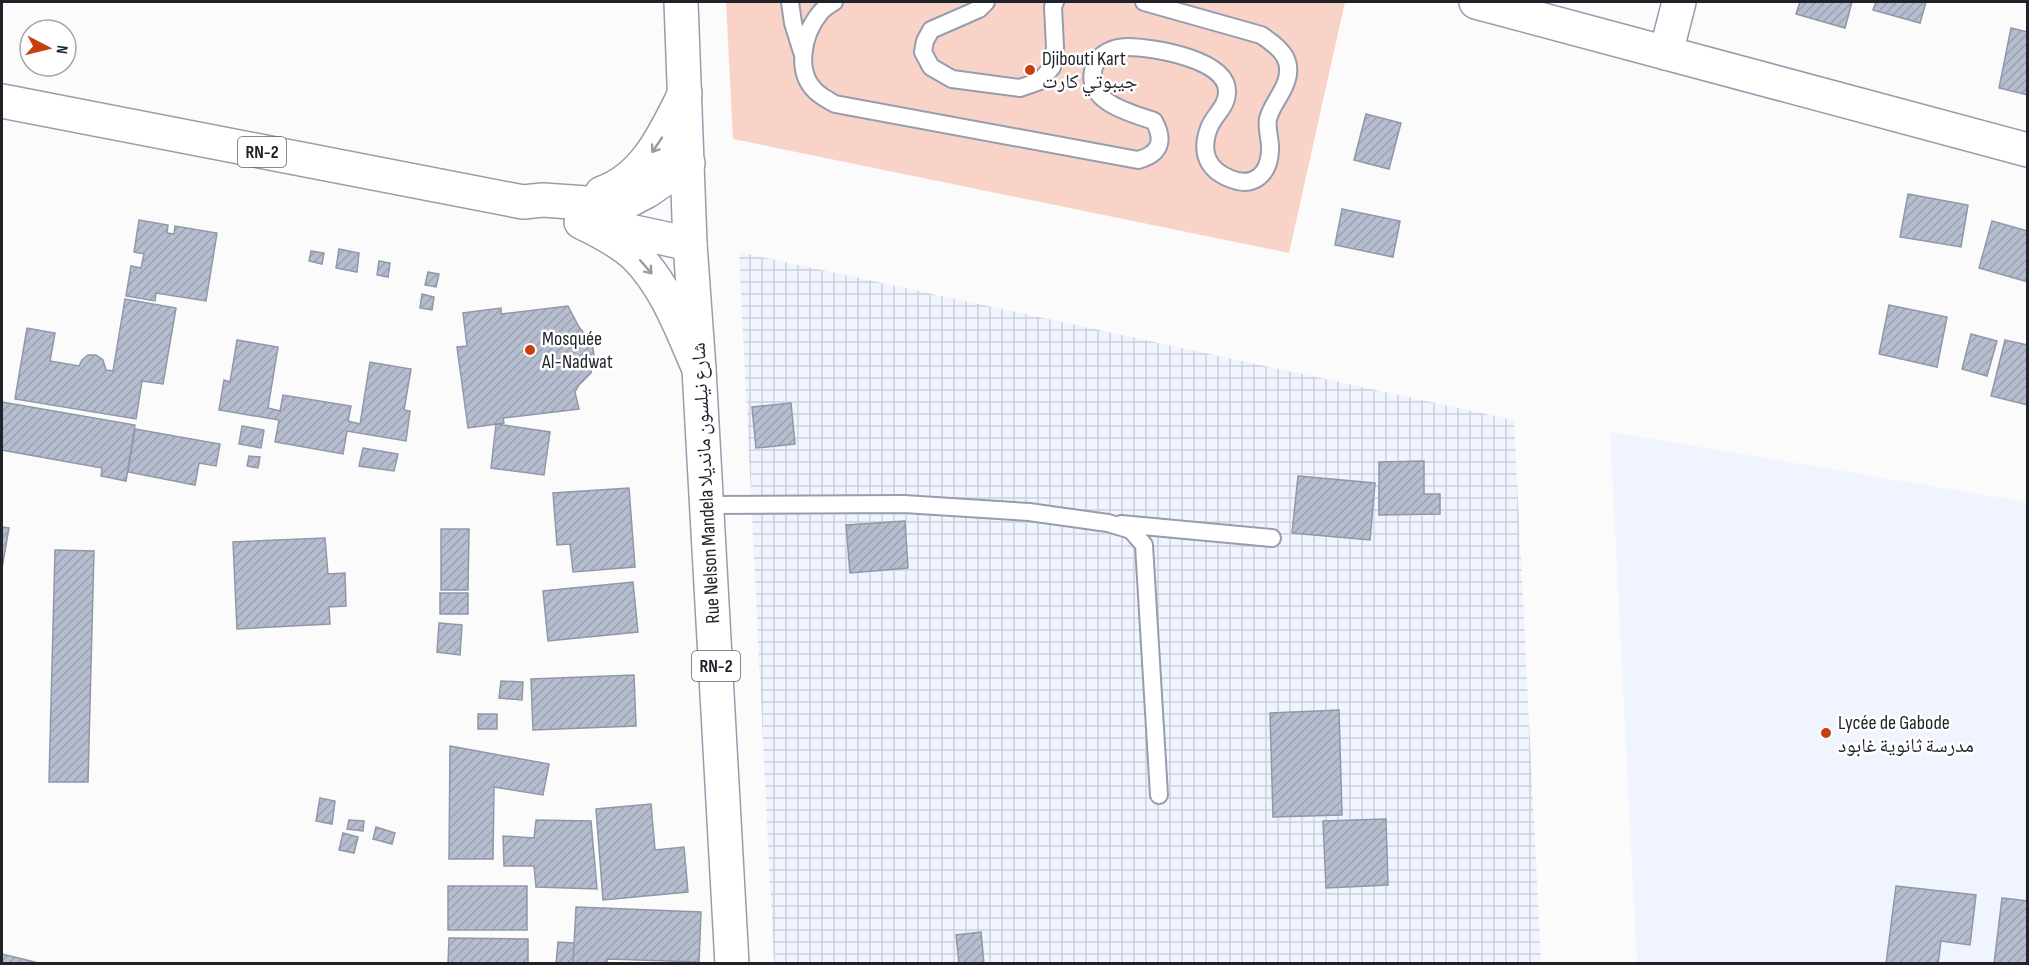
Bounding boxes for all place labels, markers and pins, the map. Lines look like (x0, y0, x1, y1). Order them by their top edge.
place label: Djibouti Kart جيبوتي كارت (1042, 47, 1138, 97)
marker: Djibouti Kart جيبوتي كارت (1023, 63, 1037, 77)
place label: Mosquée Al-Nadwat (541, 327, 613, 374)
marker: Mosquée Al-Nadwat (523, 343, 537, 357)
place label: Lycée de Gabode مدرسة ثانوية غابود (1838, 711, 1974, 758)
marker: Lycée de Gabode مدرسة ثانوية غابود (1819, 726, 1833, 740)

